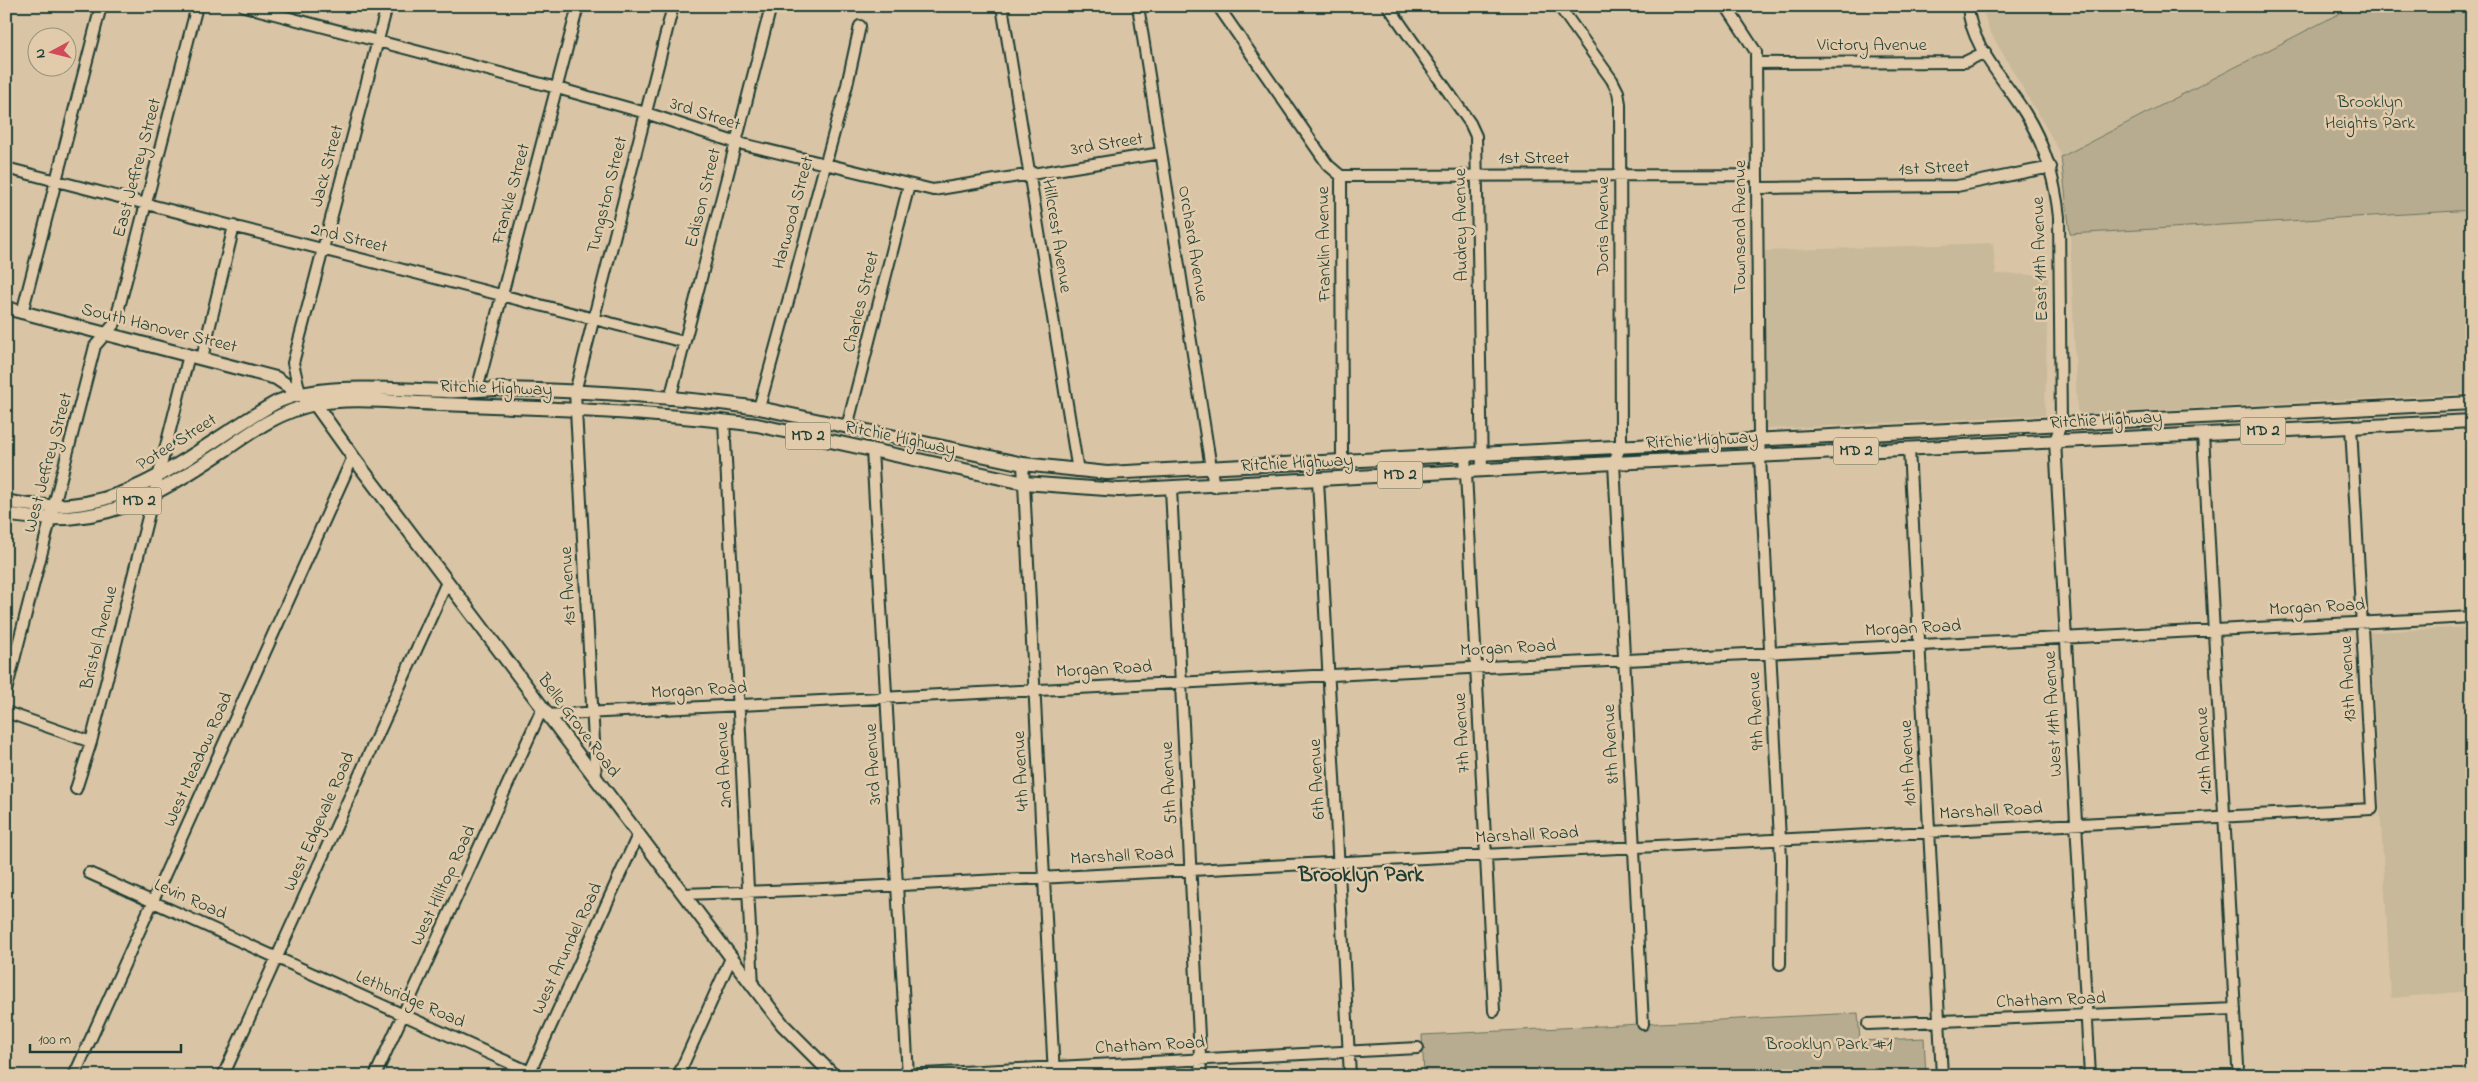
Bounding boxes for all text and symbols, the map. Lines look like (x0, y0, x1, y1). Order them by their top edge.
north arrow (28, 28, 78, 78)
street label: Victory Avenue (1816, 33, 1928, 59)
text: N (30, 47, 52, 59)
park label: Brooklyn Heights Park (2325, 90, 2415, 138)
street label: 3rd Street (666, 91, 744, 139)
street label: East Jeffrey Street (107, 96, 169, 240)
street label: Jack Street (305, 122, 351, 210)
street label: 3rd Street (1069, 126, 1145, 164)
street label: Tungston Street (581, 134, 636, 256)
street label: Frankle Street (486, 141, 538, 248)
street label: Edison Street (679, 146, 729, 250)
street label: 1st Street (1499, 146, 1569, 172)
street label: Harwood Street (766, 154, 822, 272)
street label: 1st Street (1898, 154, 1970, 184)
street label: Townsend Avenue (1728, 159, 1754, 294)
street label: Audrey Avenue (1448, 167, 1476, 282)
street label: Doris Avenue (1591, 176, 1617, 276)
street label: Hillcrest Avenue (1034, 177, 1078, 296)
street label: Orchard Avenue (1170, 184, 1214, 305)
street label: Franklin Avenue (1311, 185, 1339, 303)
street label: East 11th Avenue (2026, 195, 2056, 322)
street label: 2nd Street (308, 217, 390, 261)
street label: Charles Street (837, 248, 887, 356)
street label: South Hanover Street (78, 297, 240, 361)
street label: Ritchie Highway (439, 374, 553, 405)
street label: West Jeffrey Street (18, 390, 80, 536)
street label: Ritchie Highway (2049, 405, 2163, 438)
street label: Potee Street (132, 408, 222, 478)
street label: Ritchie Highway (842, 415, 958, 464)
road number: MD 2 (2240, 418, 2286, 444)
road number: MD 2 (786, 422, 830, 450)
street label: Ritchie Highway (1645, 425, 1759, 458)
road number: MD 2 (1834, 438, 1878, 464)
street label: Ritchie Highway (1240, 448, 1354, 481)
road number: MD 2 (1378, 462, 1422, 488)
road number: MD 2 (116, 488, 162, 514)
street label: 1st Avenue (554, 545, 584, 626)
street label: Bristol Avenue (74, 582, 126, 694)
street label: Morgan Road (2268, 592, 2366, 624)
street label: Morgan Road (1864, 613, 1962, 645)
street label: Morgan Road (1459, 633, 1557, 665)
street label: 13th Avenue (2334, 634, 2364, 723)
street label: West 11th Avenue (2038, 649, 2070, 778)
street label: Morgan Road (1055, 654, 1153, 686)
street label: Belle Grove Road (530, 668, 626, 783)
street label: 9th Avenue (1742, 670, 1772, 751)
street label: Morgan Road (650, 675, 748, 707)
street label: West Meadow Road (158, 688, 240, 832)
street label: 7th Avenue (1448, 691, 1478, 774)
street label: 8th Avenue (1597, 703, 1627, 784)
street label: 12th Avenue (2190, 706, 2220, 795)
street label: 10th Avenue (1894, 718, 1924, 807)
street label: 2nd Avenue (710, 720, 740, 809)
street label: 3rd Avenue (859, 722, 889, 805)
street label: 4th Avenue (1007, 729, 1037, 812)
street label: 6th Avenue (1303, 737, 1333, 820)
street label: 5th Avenue (1155, 740, 1185, 825)
street label: West Edgevale Road (278, 748, 363, 896)
street label: Marshall Road (1939, 796, 2043, 828)
street label: Marshall Road (1475, 820, 1579, 852)
street label: West Hilltop Road (405, 821, 483, 951)
street label: Marshall Road (1070, 841, 1174, 873)
district label: Brooklyn Park (1297, 860, 1425, 893)
street label: Levin Road (149, 872, 231, 928)
street label: West Arundel Road (526, 879, 610, 1019)
street label: Lethbridge Road (351, 964, 469, 1037)
street label: Chatham Road (1996, 986, 2106, 1016)
scale bar (30, 1022, 181, 1054)
text: 100 m (38, 1029, 71, 1051)
street label: Chatham Road (1094, 1030, 1206, 1062)
park label: Brooklyn Park #1 (1765, 1032, 1893, 1058)

